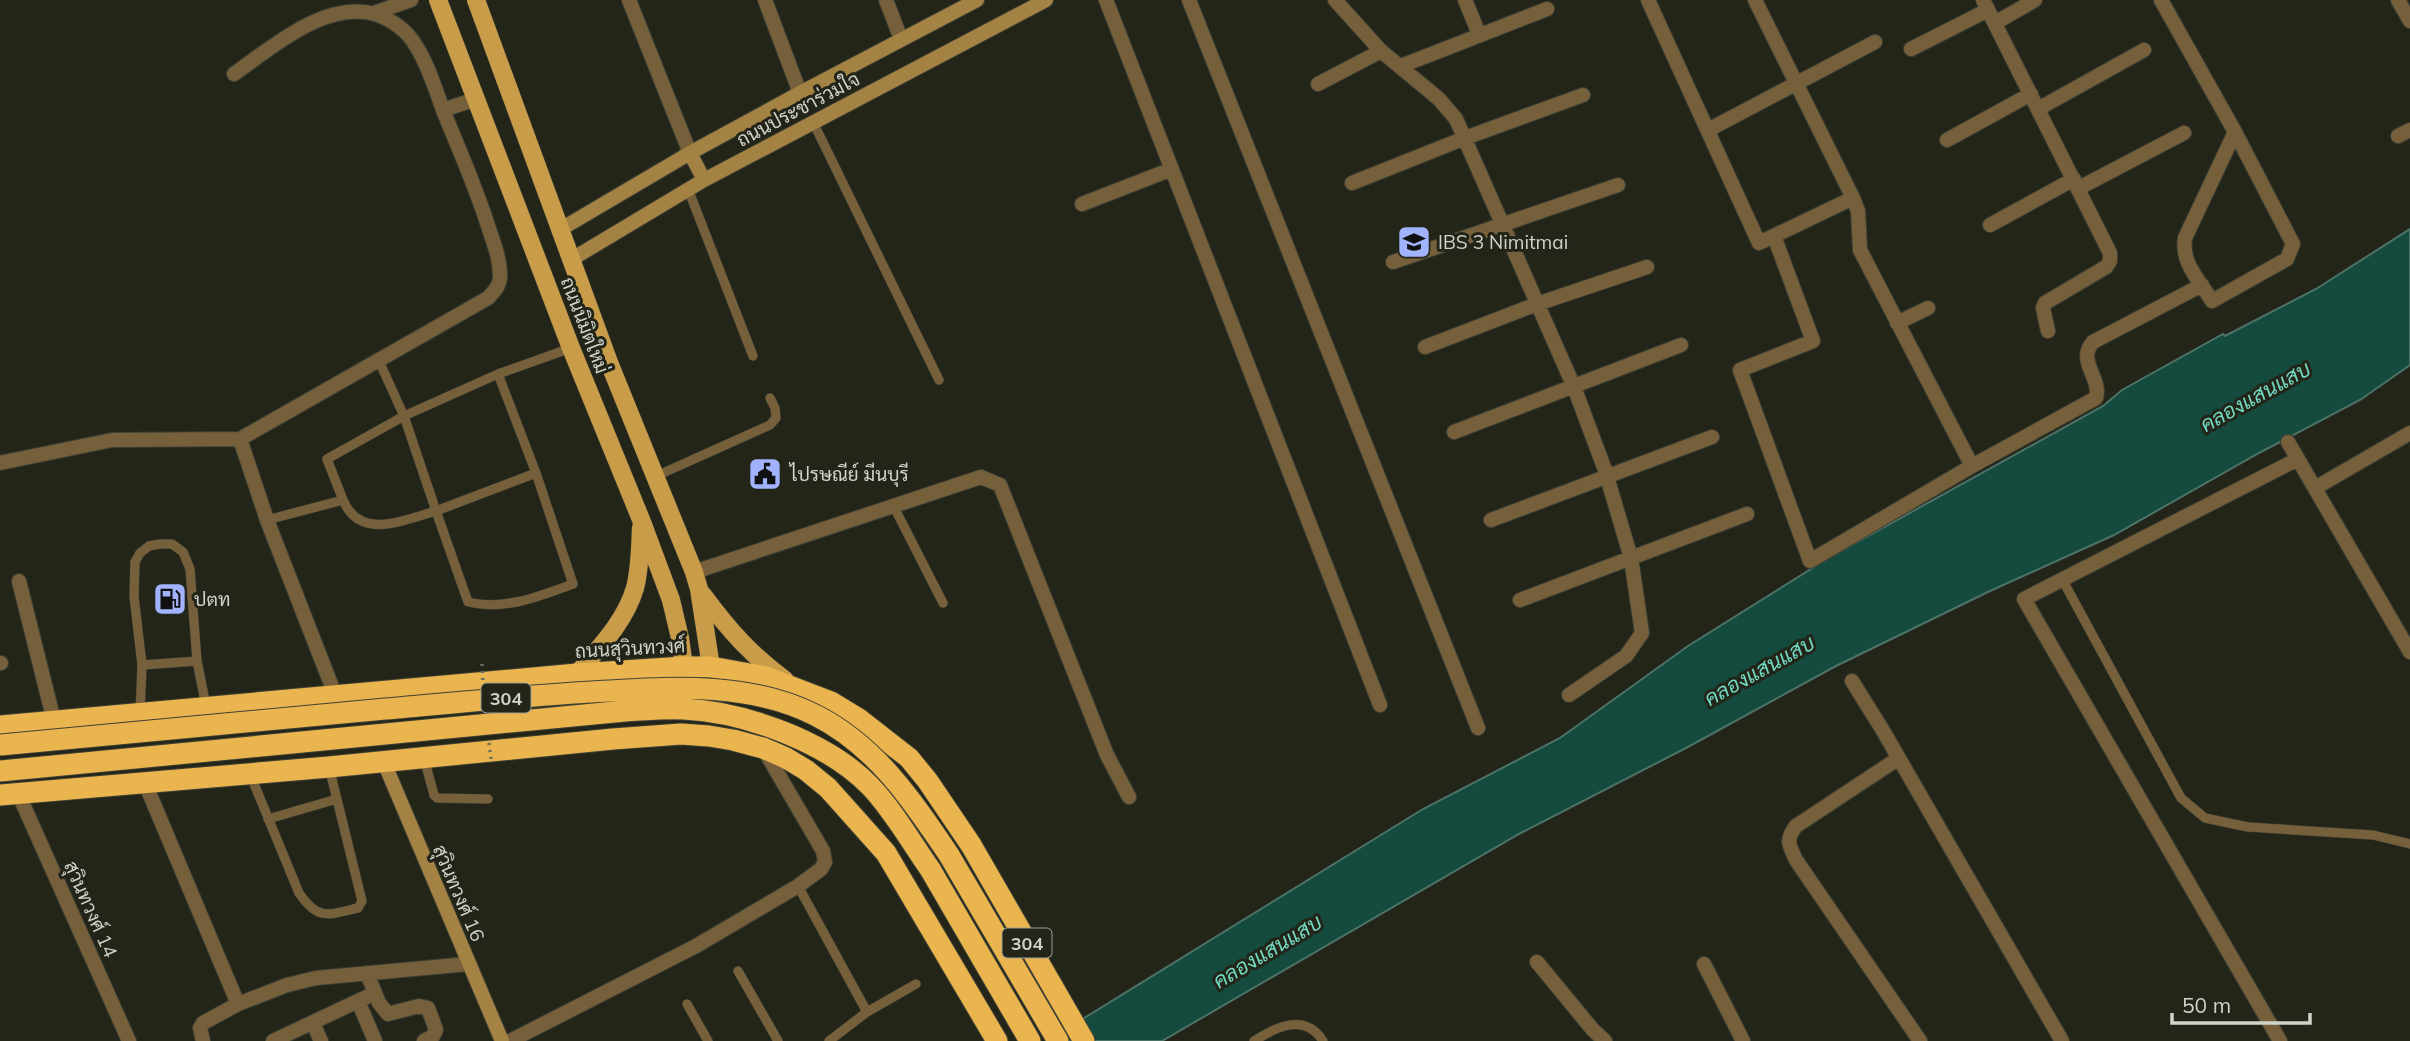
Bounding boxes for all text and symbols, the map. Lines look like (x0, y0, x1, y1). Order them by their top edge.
street label: ถนนประชาร่วมใจ (732, 66, 864, 152)
school or university icon: IBS 3 Nimitmai (1395, 223, 1433, 261)
place label: IBS 3 Nimitmai (1438, 230, 1568, 254)
street label: ถนนนิมิตใหม่ (556, 273, 614, 377)
water label: คลองแสนแสบ (2195, 355, 2315, 437)
public building icon: ไปรษณีย์ มีนบุรี (746, 455, 784, 493)
place label: ไปรษณีย์ มีนบุรี (788, 462, 909, 487)
fuel station icon: ปตท (151, 580, 189, 618)
place label: ปตท (194, 587, 230, 611)
water label: คลองแสนแสบ (1699, 629, 1819, 711)
street label: ถนนสุวินทวงศ์ (574, 633, 686, 664)
road number: 304 (482, 684, 530, 712)
street label: สุวินทวงศ์ 16 (427, 841, 490, 945)
street label: สุวินทวงศ์ 14 (58, 857, 123, 961)
water label: คลองแสนแสบ (1208, 908, 1326, 994)
road number: 304 (1002, 928, 1052, 958)
scale bar (2172, 982, 2310, 1026)
text: 50 m (2182, 992, 2231, 1018)

